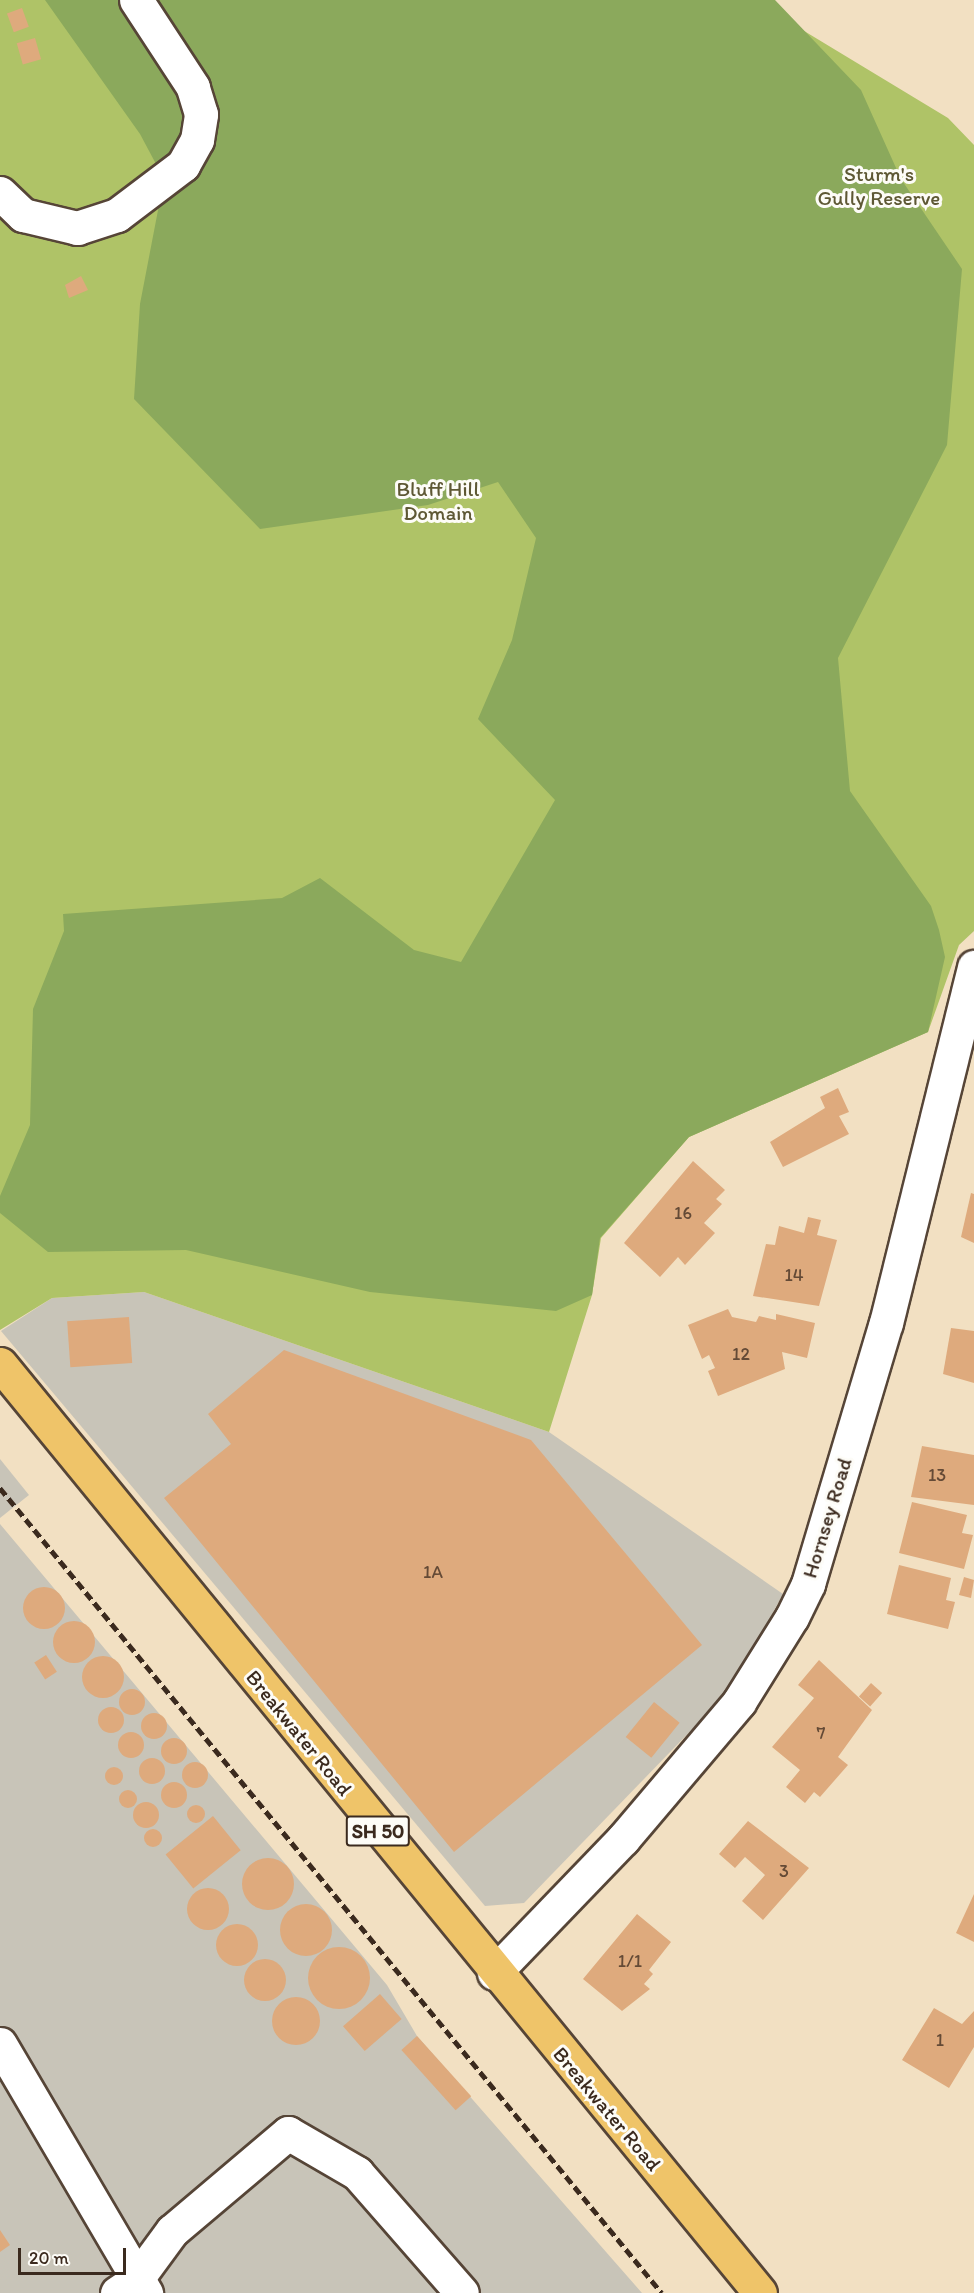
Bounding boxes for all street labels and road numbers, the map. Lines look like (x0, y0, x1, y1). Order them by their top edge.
street label: Hornsey Road (797, 1455, 857, 1581)
street label: Breakwater Road (241, 1665, 357, 1801)
road number: SH 50 (345, 1814, 411, 1848)
street label: Breakwater Road (548, 2042, 666, 2176)

